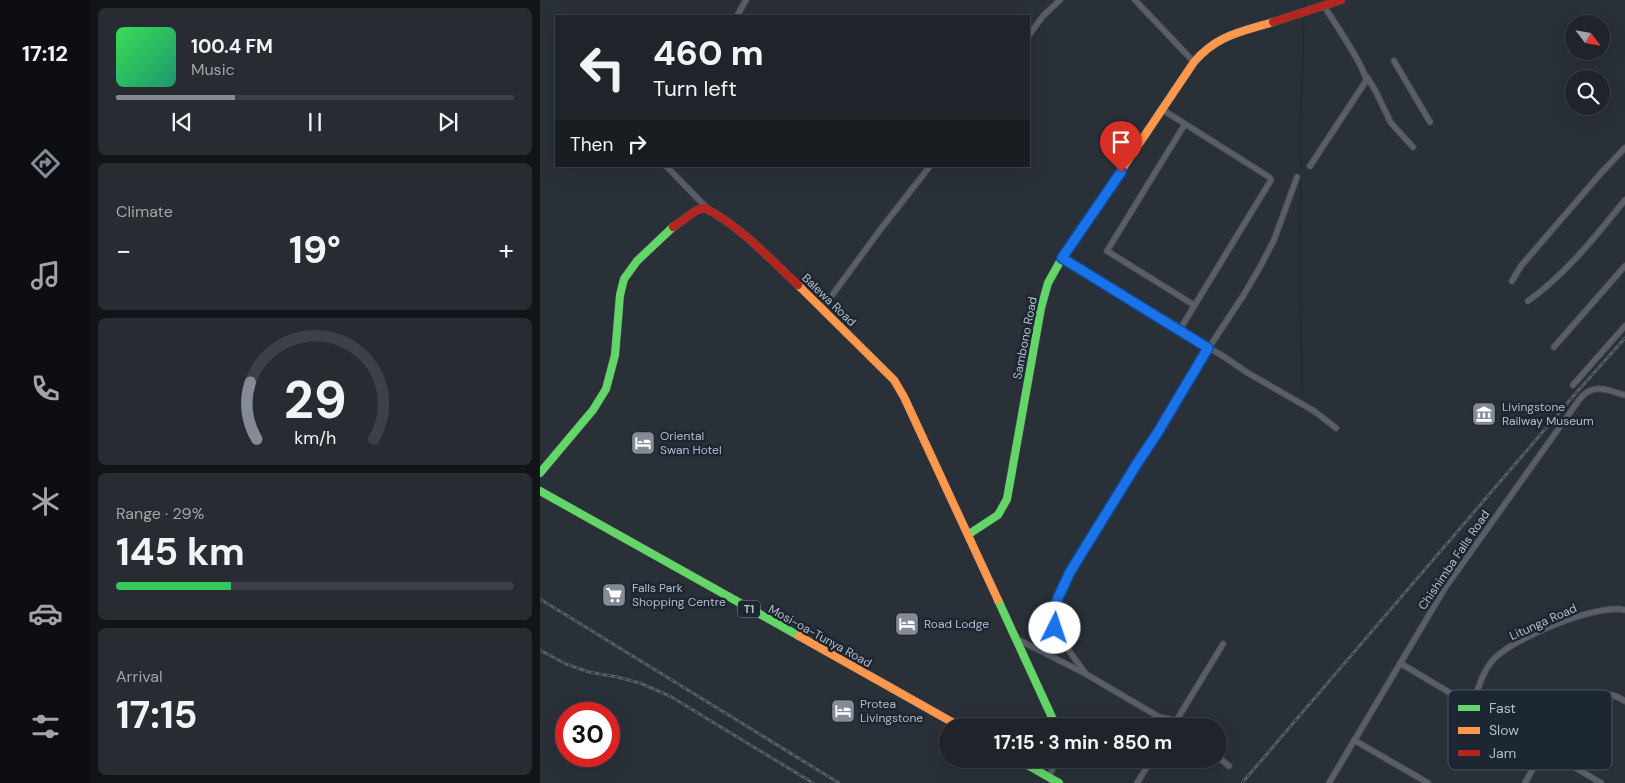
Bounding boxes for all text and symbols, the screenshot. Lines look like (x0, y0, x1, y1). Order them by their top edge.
north arrow (1565, 15, 1610, 60)
map controls (1565, 15, 1610, 115)
text: 460 m (653, 30, 764, 76)
text: 100.4 FM (191, 34, 273, 59)
icon: left (570, 35, 635, 100)
text: 17:12 (22, 39, 68, 68)
text: Music (191, 59, 235, 80)
button: search (1565, 70, 1610, 115)
text: Turn left (653, 74, 737, 103)
icon: previous (168, 108, 196, 136)
icon: pause (301, 108, 329, 136)
icon: next (434, 108, 462, 136)
pin (1100, 121, 1142, 172)
icon: arrive (1107, 128, 1135, 156)
icon: right (623, 130, 651, 158)
text: Then (570, 132, 613, 157)
icon: directions (28, 146, 63, 181)
text: Climate (116, 201, 173, 222)
text: 19° (289, 225, 341, 275)
text: − (116, 232, 131, 269)
text: + (499, 232, 514, 269)
icon: music (28, 258, 63, 293)
street label: Balewa Road (798, 270, 860, 330)
street label: Sambono Road (1009, 295, 1041, 381)
text: 29 (284, 366, 346, 434)
icon: phone (28, 371, 63, 406)
place label: Livingstone Railway Museum (1502, 399, 1594, 429)
museum icon: Livingstone Railway Museum (1471, 401, 1497, 427)
text: km/h (294, 426, 336, 450)
place label: Oriental Swan Hotel (660, 428, 722, 458)
hotel icon: Oriental Swan Hotel (630, 430, 656, 456)
icon: climate (28, 484, 63, 519)
text: Range · 29% (116, 503, 204, 524)
street label: Chishimba Falls Road (1415, 507, 1493, 613)
text: 145 km (116, 527, 245, 577)
place label: Falls Park Shopping Centre (632, 580, 726, 610)
supermarket icon: Falls Park Shopping Centre (601, 582, 627, 608)
icon: car (28, 596, 63, 631)
road number: T1 (738, 600, 760, 618)
street label: Litunga Road (1507, 600, 1579, 644)
street label: Mosi-oa-Tunya Road (765, 601, 875, 671)
position arrow (1028, 601, 1080, 653)
hotel icon: Road Lodge (894, 611, 920, 637)
place label: Road Lodge (924, 616, 989, 632)
text: Arrival (116, 666, 163, 687)
text: 17:15 (116, 690, 197, 740)
legend (1448, 690, 1612, 770)
place label: Protea Livingstone (860, 696, 923, 726)
hotel icon: Protea Livingstone (830, 698, 856, 724)
text: Fast (1489, 699, 1516, 717)
speed limit sign: 30 (555, 702, 620, 767)
icon: filters (28, 709, 63, 744)
text: Slow (1489, 721, 1519, 739)
text: 17:15 · 3 min · 850 m (994, 730, 1172, 755)
text: Jam (1489, 744, 1516, 762)

